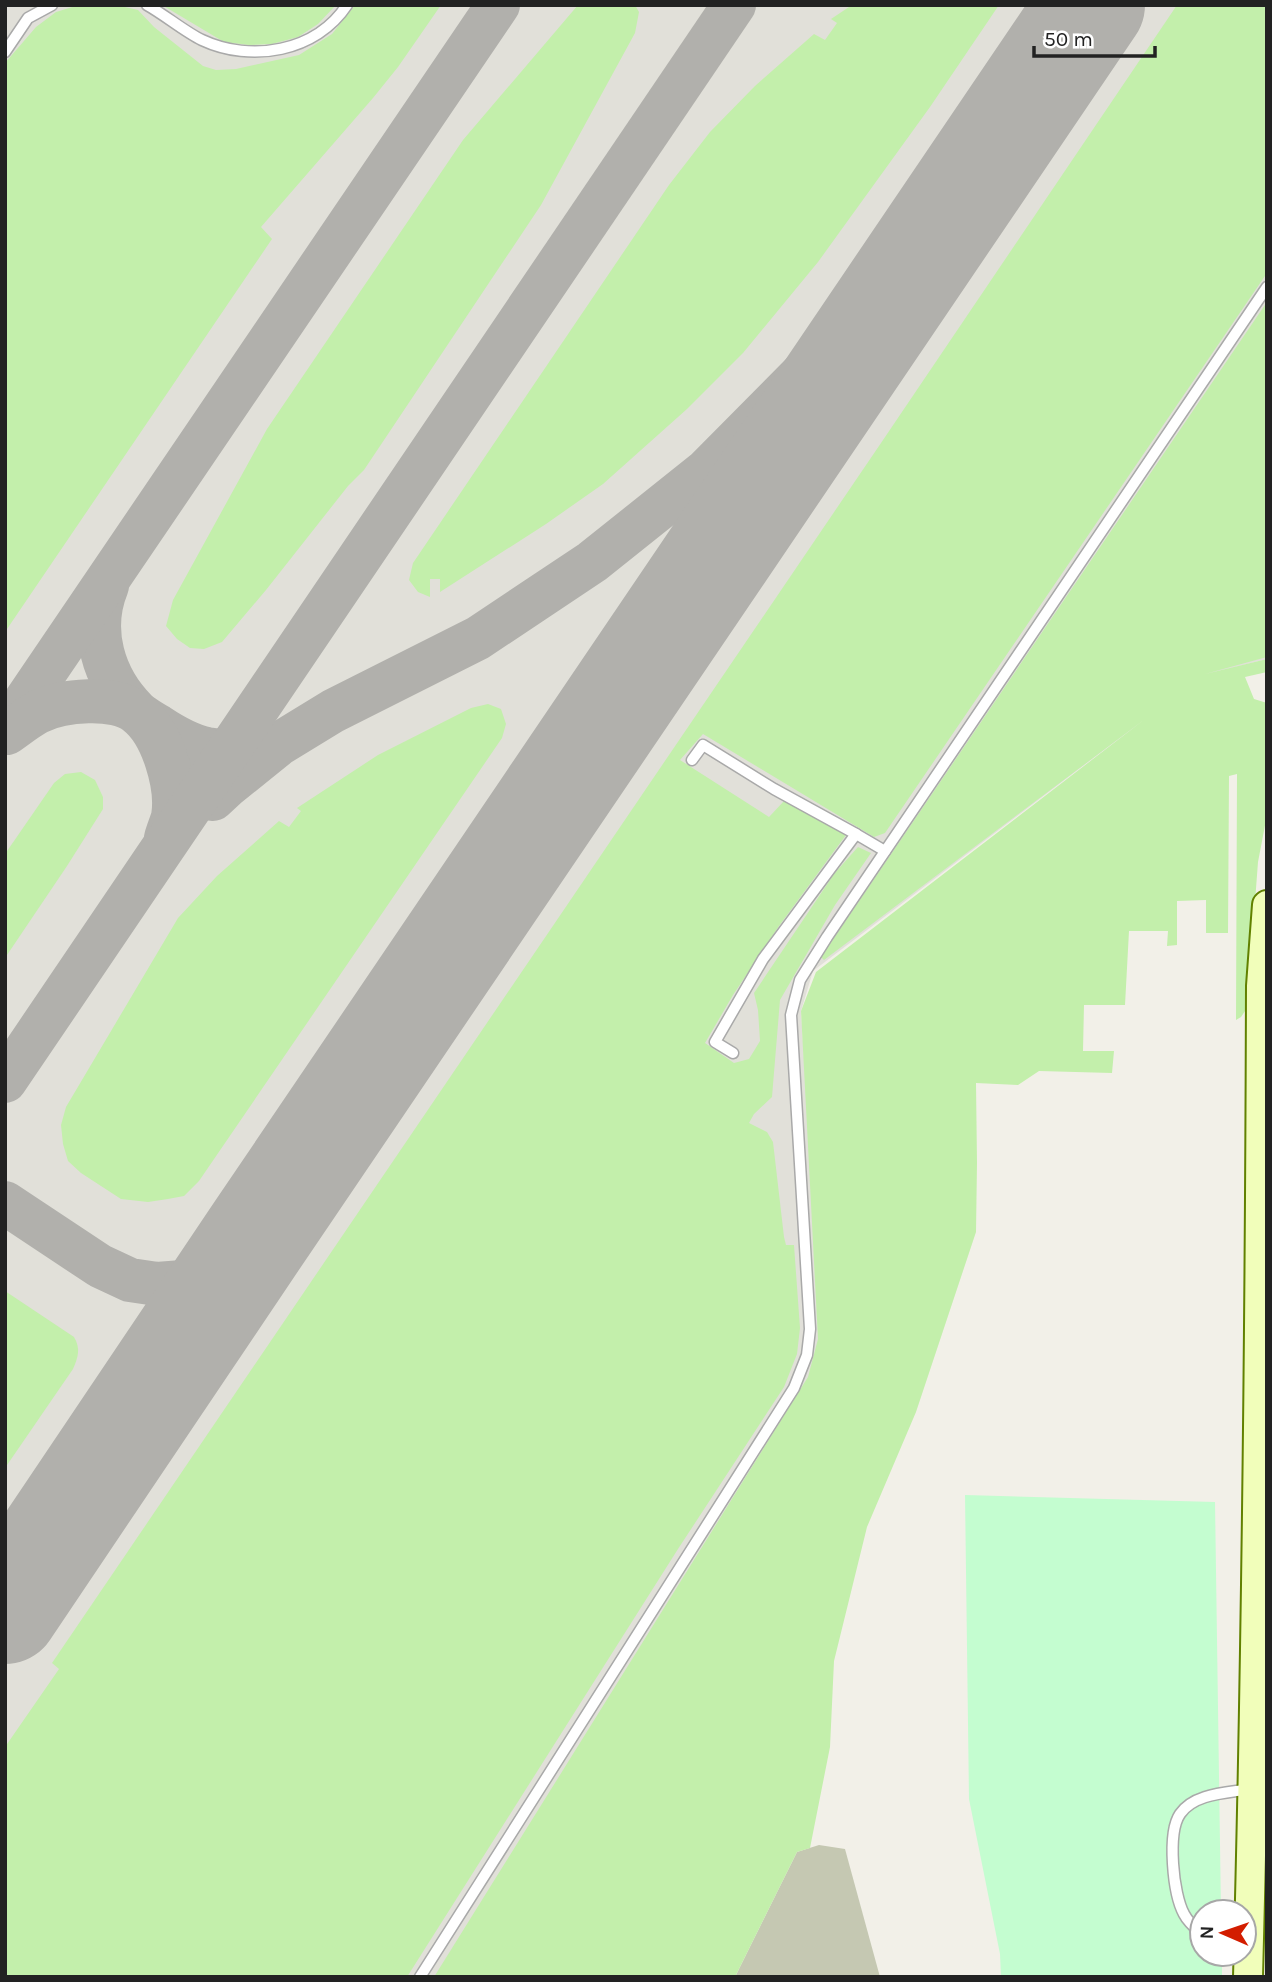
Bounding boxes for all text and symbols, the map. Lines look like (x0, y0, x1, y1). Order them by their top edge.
scale bar (1034, 14, 1155, 58)
text: 50 m (1044, 27, 1093, 51)
north arrow (1188, 1898, 1258, 1968)
text: N (1196, 1925, 1218, 1940)

